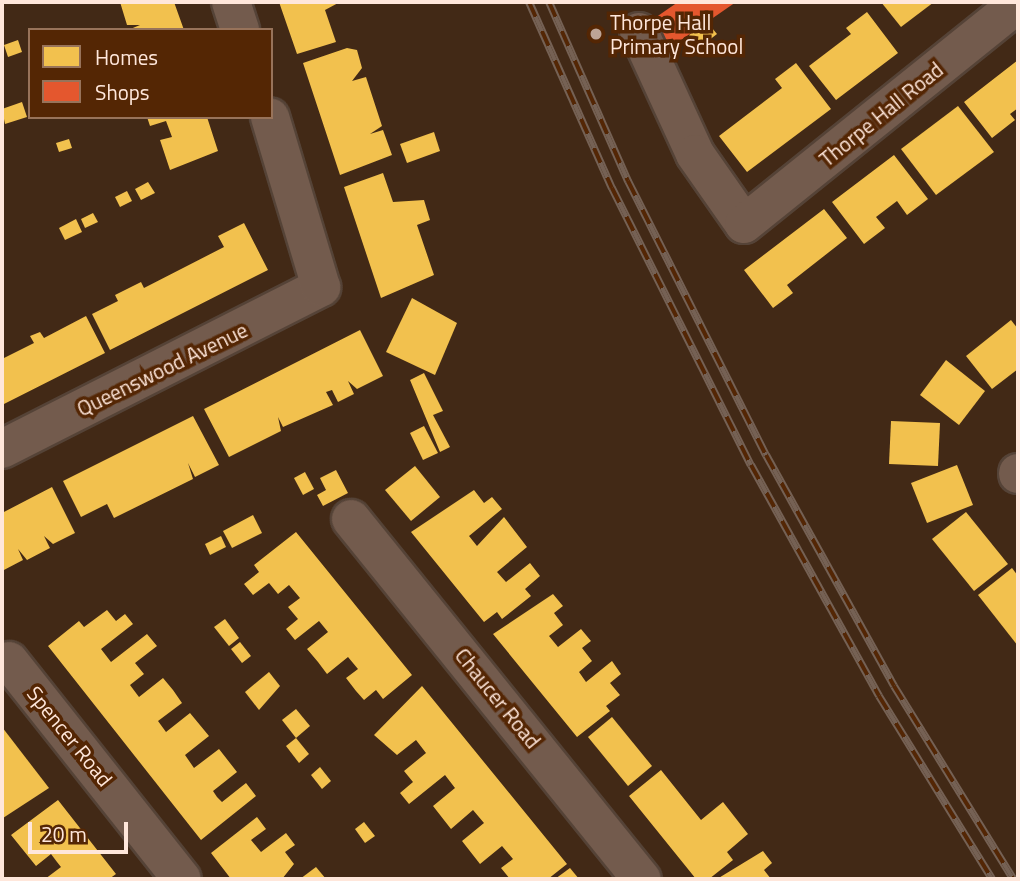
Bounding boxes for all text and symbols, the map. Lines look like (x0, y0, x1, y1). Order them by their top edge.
place label: Thorpe Hall Primary School (610, 9, 743, 59)
marker: Thorpe Hall Primary School (588, 26, 604, 42)
legend (28, 28, 273, 119)
text: Homes (95, 41, 158, 73)
street label: Thorpe Hall Road (814, 57, 948, 171)
text: Shops (95, 76, 150, 108)
street label: Queenswood Avenue (73, 317, 251, 421)
street label: Chaucer Road (450, 643, 546, 753)
street label: Spencer Road (22, 681, 118, 791)
scale bar (32, 808, 131, 852)
text: 20 m (41, 818, 87, 850)

